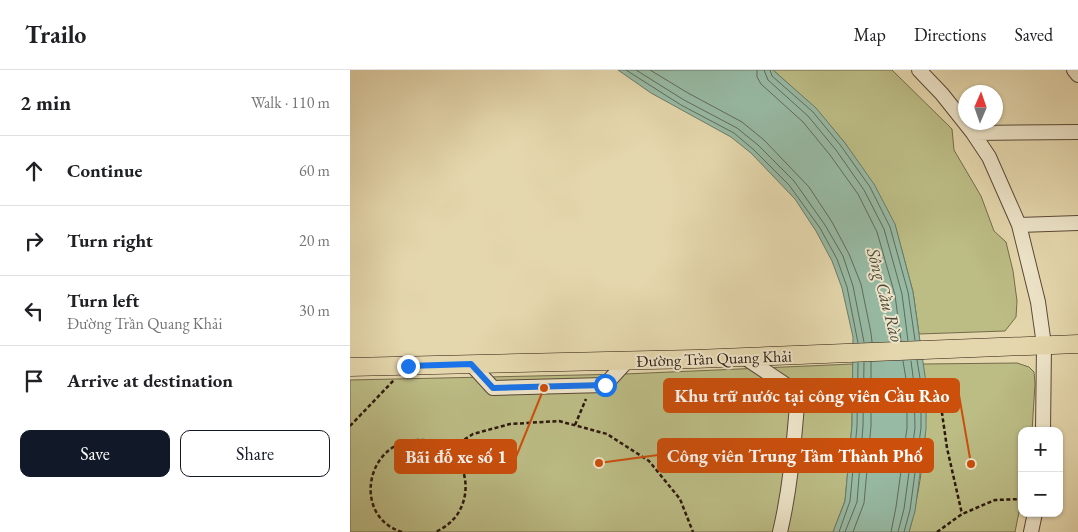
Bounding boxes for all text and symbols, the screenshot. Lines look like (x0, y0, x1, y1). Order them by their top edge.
text: Trailo (25, 19, 86, 50)
text: Map (854, 23, 886, 46)
text: Directions (914, 23, 986, 46)
text: Saved (1014, 23, 1053, 46)
north arrow (958, 85, 1003, 130)
text: 2 min (20, 89, 71, 116)
text: Walk · 110 m (251, 92, 330, 113)
icon: ahead (20, 157, 48, 185)
text: Continue (67, 158, 142, 183)
text: 60 m (299, 160, 330, 181)
icon: right (20, 227, 48, 255)
text: Turn right (67, 228, 153, 253)
text: 20 m (299, 230, 330, 251)
water label: Sông Cầu Rào (861, 244, 909, 345)
text: Turn left (67, 288, 139, 313)
icon: left (20, 297, 48, 325)
text: 30 m (299, 300, 330, 321)
text: Đường Trần Quang Khải (67, 313, 222, 334)
street label: Đường Trần Quang Khải (636, 345, 792, 372)
route end (397, 355, 420, 378)
icon: arrive (20, 367, 48, 395)
text: Arrive at destination (67, 368, 233, 393)
route start (594, 374, 617, 397)
callout: Khu trữ nước tại công viên Cầu Rào (664, 379, 959, 412)
text: Khu trữ nước tại công viên Cầu Rào (675, 384, 949, 407)
map controls (1018, 427, 1063, 517)
button: + (1018, 427, 1063, 472)
button: Save (20, 430, 170, 477)
button: Share (180, 430, 330, 477)
callout: Công viên Trung Tâm Thành Phố (658, 439, 933, 472)
callout: Bãi đỗ xe số 1 (395, 440, 516, 473)
text: Công viên Trung Tâm Thành Phố (667, 444, 923, 467)
text: Bãi đỗ xe số 1 (405, 445, 507, 468)
button: − (1018, 472, 1063, 517)

